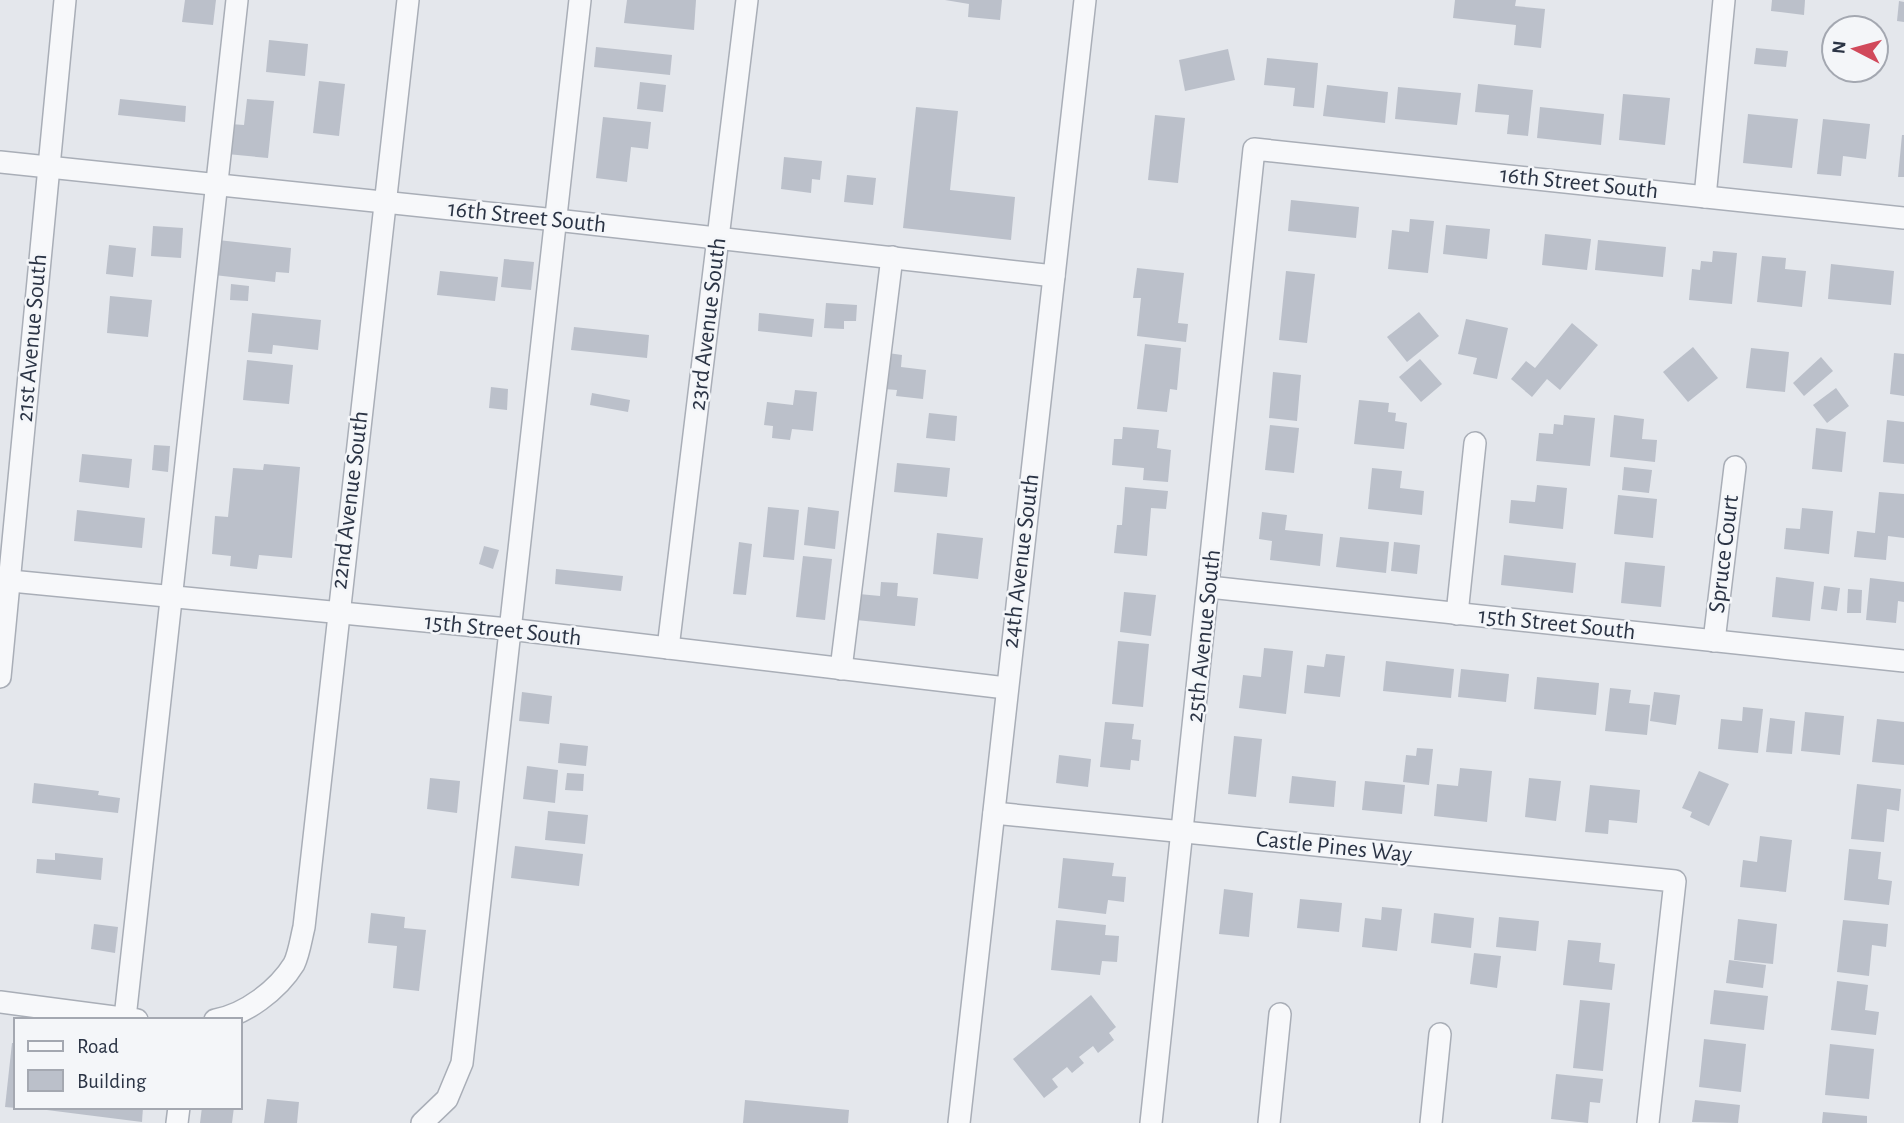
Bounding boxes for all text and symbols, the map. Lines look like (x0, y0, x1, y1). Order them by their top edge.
north arrow (1820, 14, 1890, 84)
text: N (1829, 40, 1850, 55)
street label: 16th Street South (1499, 163, 1659, 203)
street label: 16th Street South (447, 197, 607, 237)
street label: 23rd Avenue South (685, 236, 731, 412)
street label: 21st Avenue South (13, 253, 51, 423)
street label: 22nd Avenue South (327, 409, 373, 591)
street label: 24th Avenue South (998, 472, 1044, 650)
street label: Spruce Court (1705, 493, 1743, 614)
street label: 25th Avenue South (1183, 548, 1225, 724)
street label: 15th Street South (1477, 604, 1637, 644)
street label: 15th Street South (423, 610, 583, 650)
street label: Castle Pines Way (1255, 827, 1413, 867)
legend (14, 1018, 242, 1109)
text: Road (77, 1036, 119, 1057)
text: Building (77, 1071, 147, 1092)

